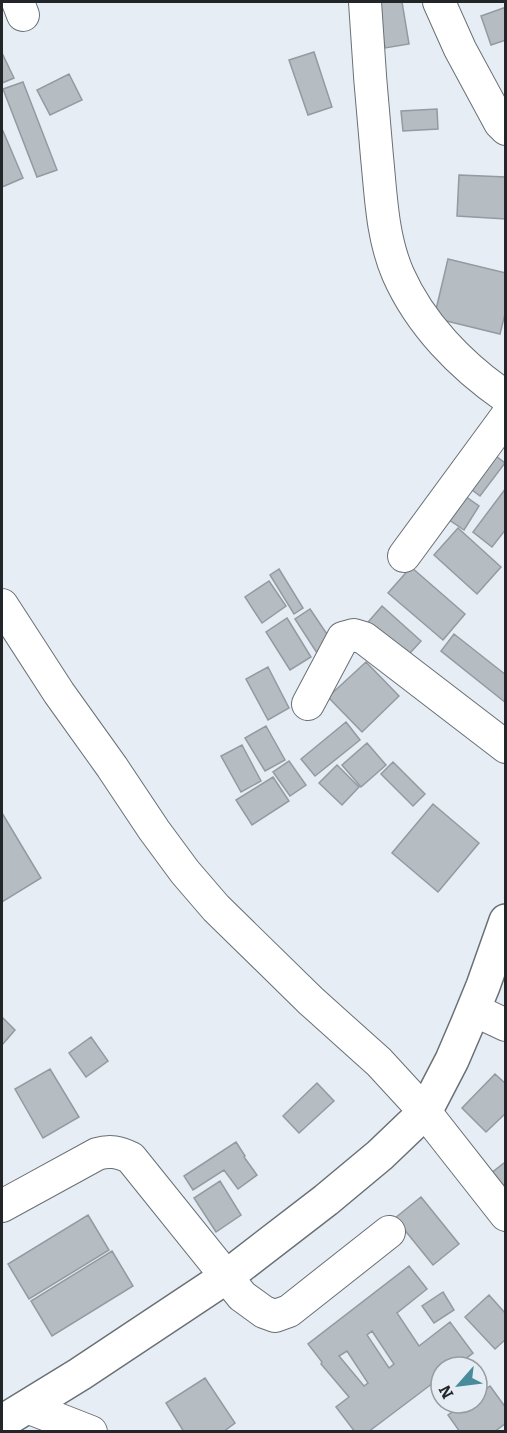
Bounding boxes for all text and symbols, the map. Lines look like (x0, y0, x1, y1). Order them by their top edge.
north arrow (429, 1355, 489, 1415)
text: N (435, 1382, 457, 1402)

